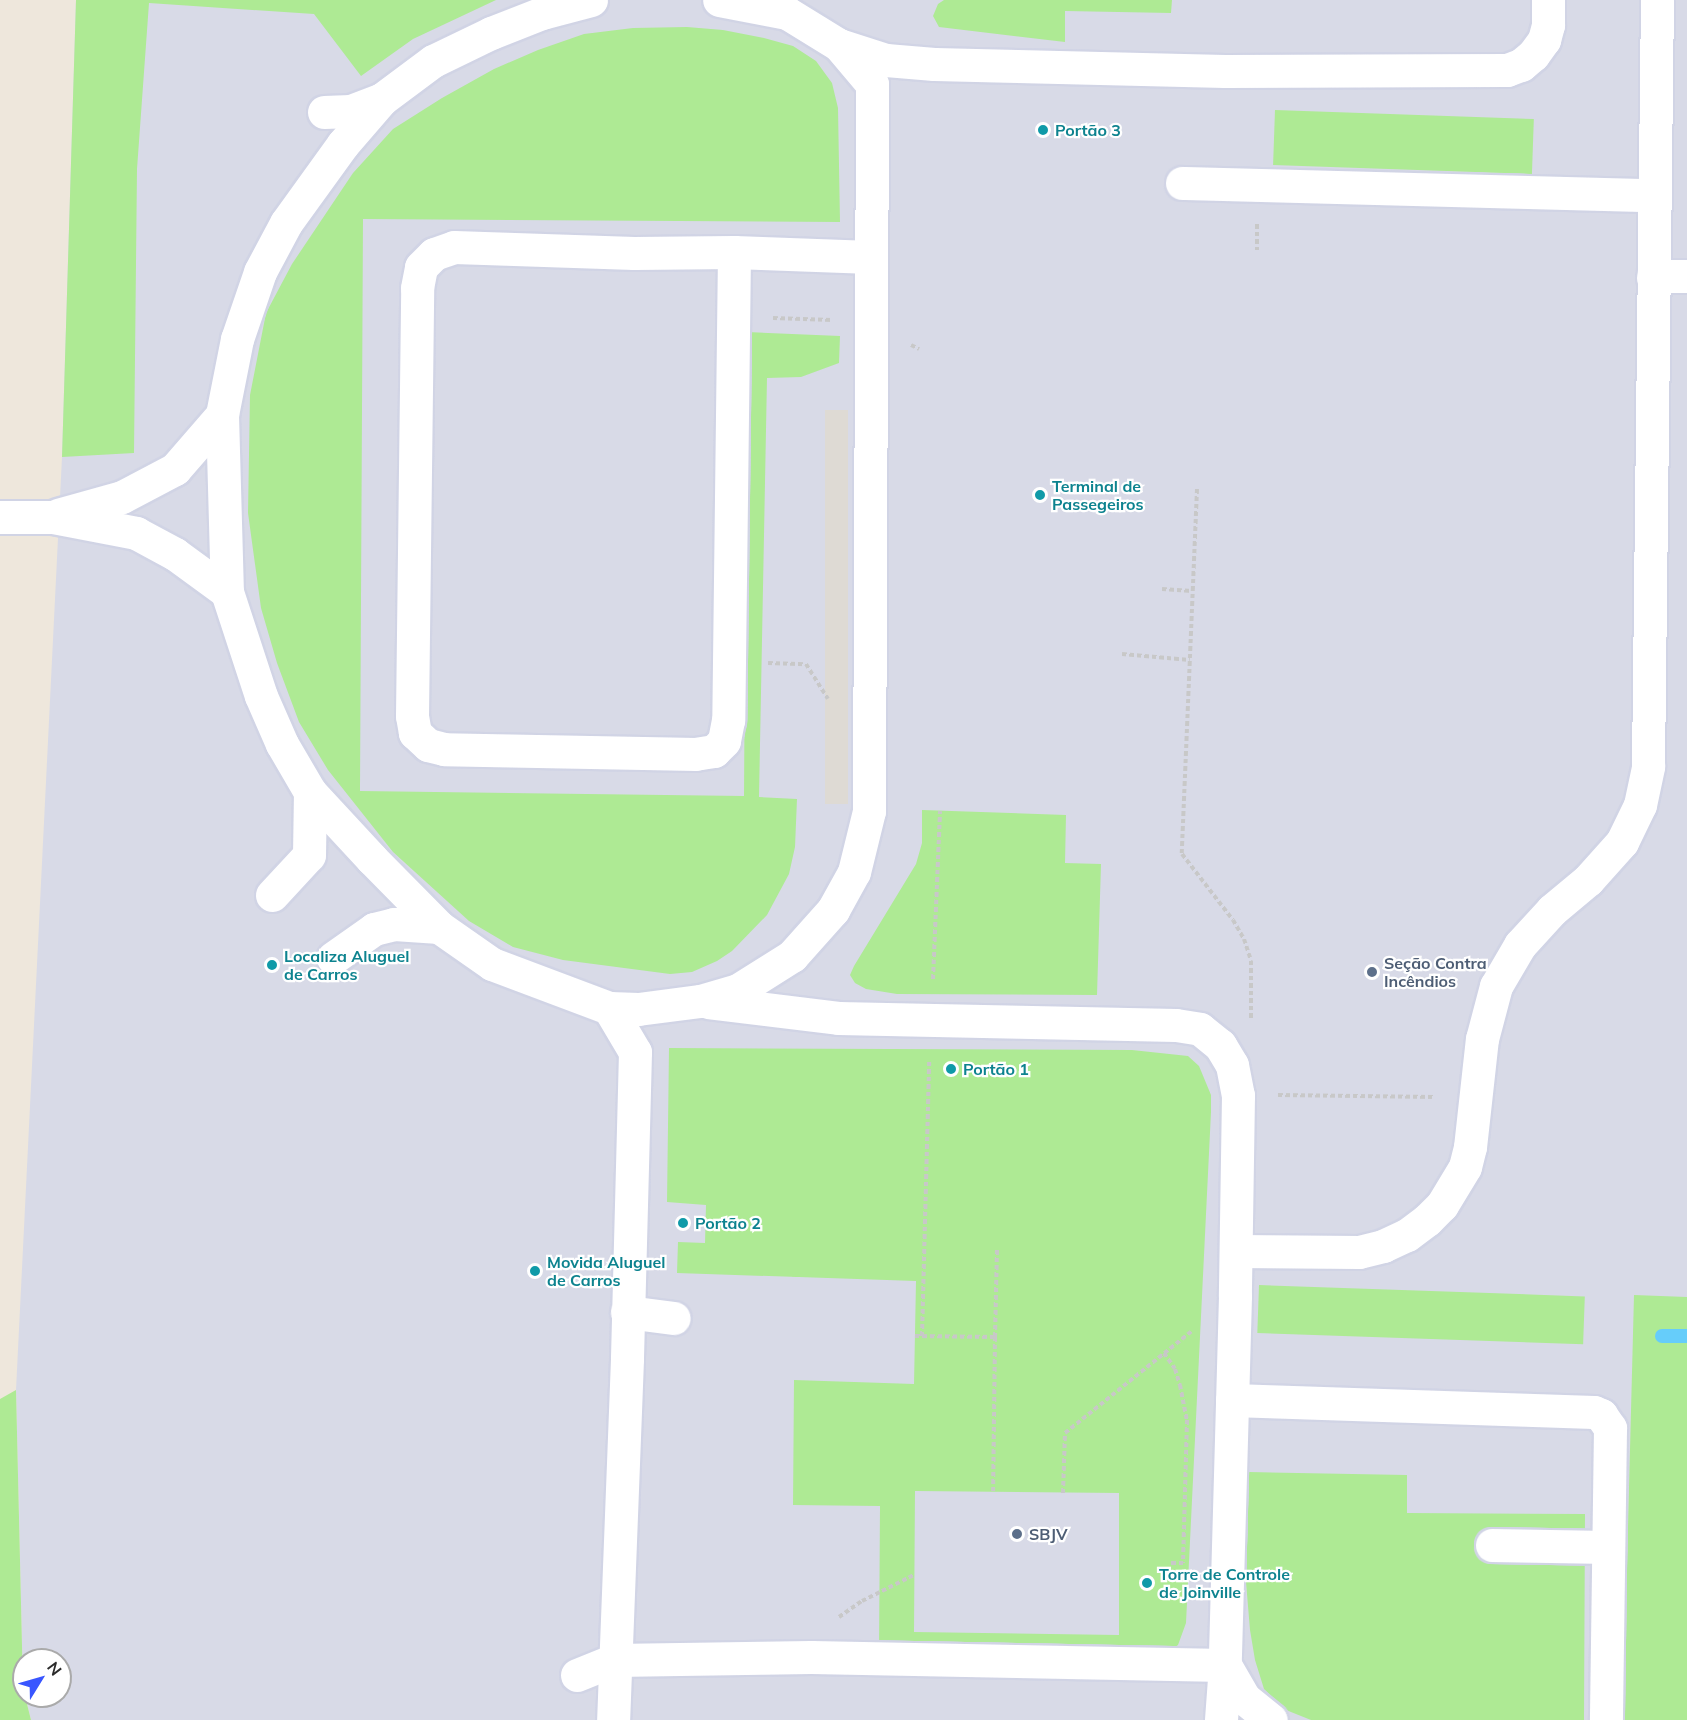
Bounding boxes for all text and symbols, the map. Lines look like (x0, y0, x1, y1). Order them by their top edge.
place label: Portão 3 (1055, 120, 1121, 140)
marker: Portão 3 (1036, 123, 1050, 137)
place label: Terminal de Passegeiros (1052, 476, 1144, 514)
marker: Terminal de Passegeiros (1033, 488, 1047, 502)
place label: Localiza Aluguel de Carros (284, 946, 409, 984)
place label: Seção Contra Incêndios (1384, 953, 1487, 991)
marker: Localiza Aluguel de Carros (265, 958, 279, 972)
marker: Seção Contra Incêndios (1365, 965, 1379, 979)
place label: Portão 1 (963, 1059, 1029, 1079)
marker: Portão 1 (944, 1062, 958, 1076)
place label: Portão 2 (695, 1213, 761, 1233)
marker: Portão 2 (676, 1216, 690, 1230)
place label: Movida Aluguel de Carros (547, 1252, 665, 1290)
marker: Movida Aluguel de Carros (528, 1264, 542, 1278)
place label: SBJV (1029, 1524, 1068, 1544)
marker: SBJV (1010, 1527, 1024, 1541)
place label: Torre de Controle de Joinville (1159, 1564, 1290, 1602)
marker: Torre de Controle de Joinville (1140, 1576, 1154, 1590)
north arrow (12, 1648, 72, 1708)
text: N (43, 1658, 66, 1679)

